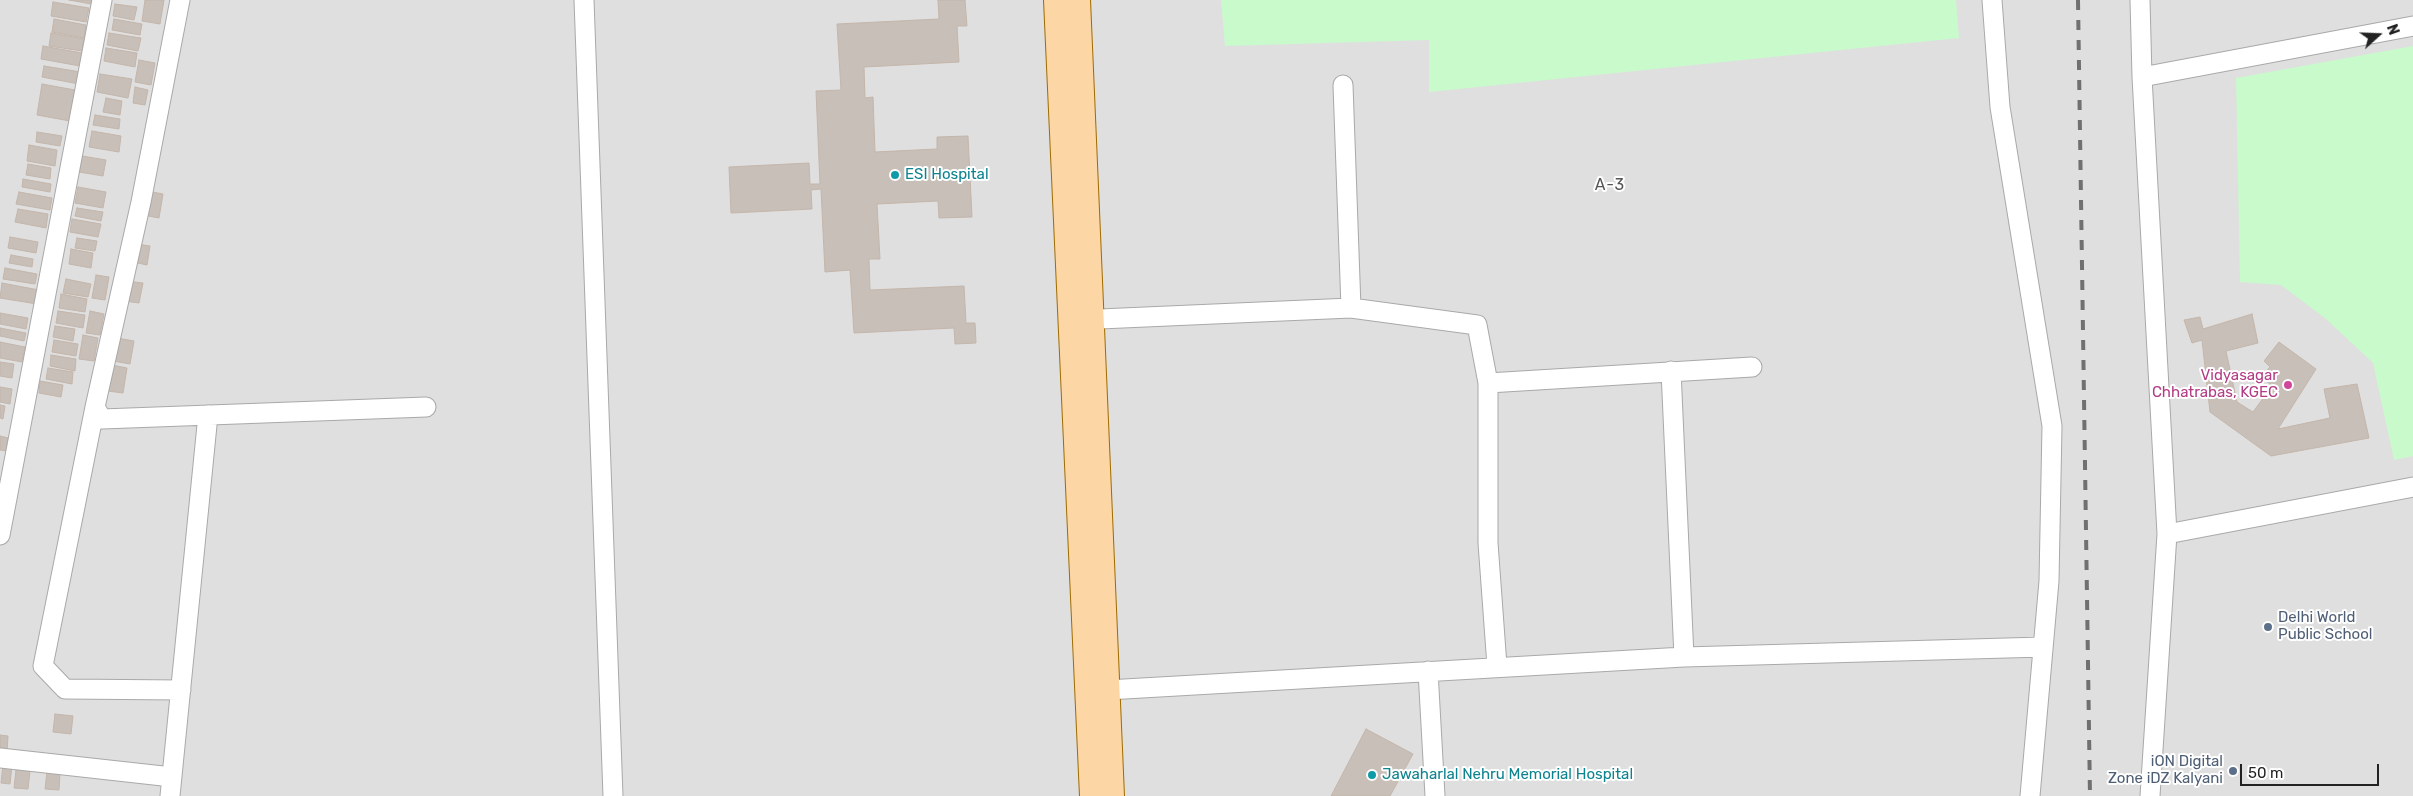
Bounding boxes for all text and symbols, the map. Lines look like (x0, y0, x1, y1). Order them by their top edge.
north arrow (2353, 10, 2403, 60)
text: N (2383, 22, 2402, 37)
place label: ESI Hospital (905, 166, 989, 184)
marker: ESI Hospital (889, 169, 901, 181)
district label: A-3 (1594, 175, 1626, 195)
place label: Vidyasagar Chhatrabas, KGEC (2152, 367, 2278, 402)
marker: Vidyasagar Chhatrabas, KGEC (2282, 379, 2294, 391)
place label: Delhi World Public School (2278, 609, 2372, 644)
marker: Delhi World Public School (2262, 621, 2274, 633)
place label: iON Digital Zone iDZ Kalyani (2108, 753, 2223, 788)
scale bar (2243, 754, 2382, 786)
text: 50 m (2248, 764, 2283, 782)
marker: iON Digital Zone iDZ Kalyani (2227, 765, 2239, 777)
place label: Jawaharlal Nehru Memorial Hospital (1382, 766, 1633, 784)
marker: Jawaharlal Nehru Memorial Hospital (1366, 769, 1378, 781)

